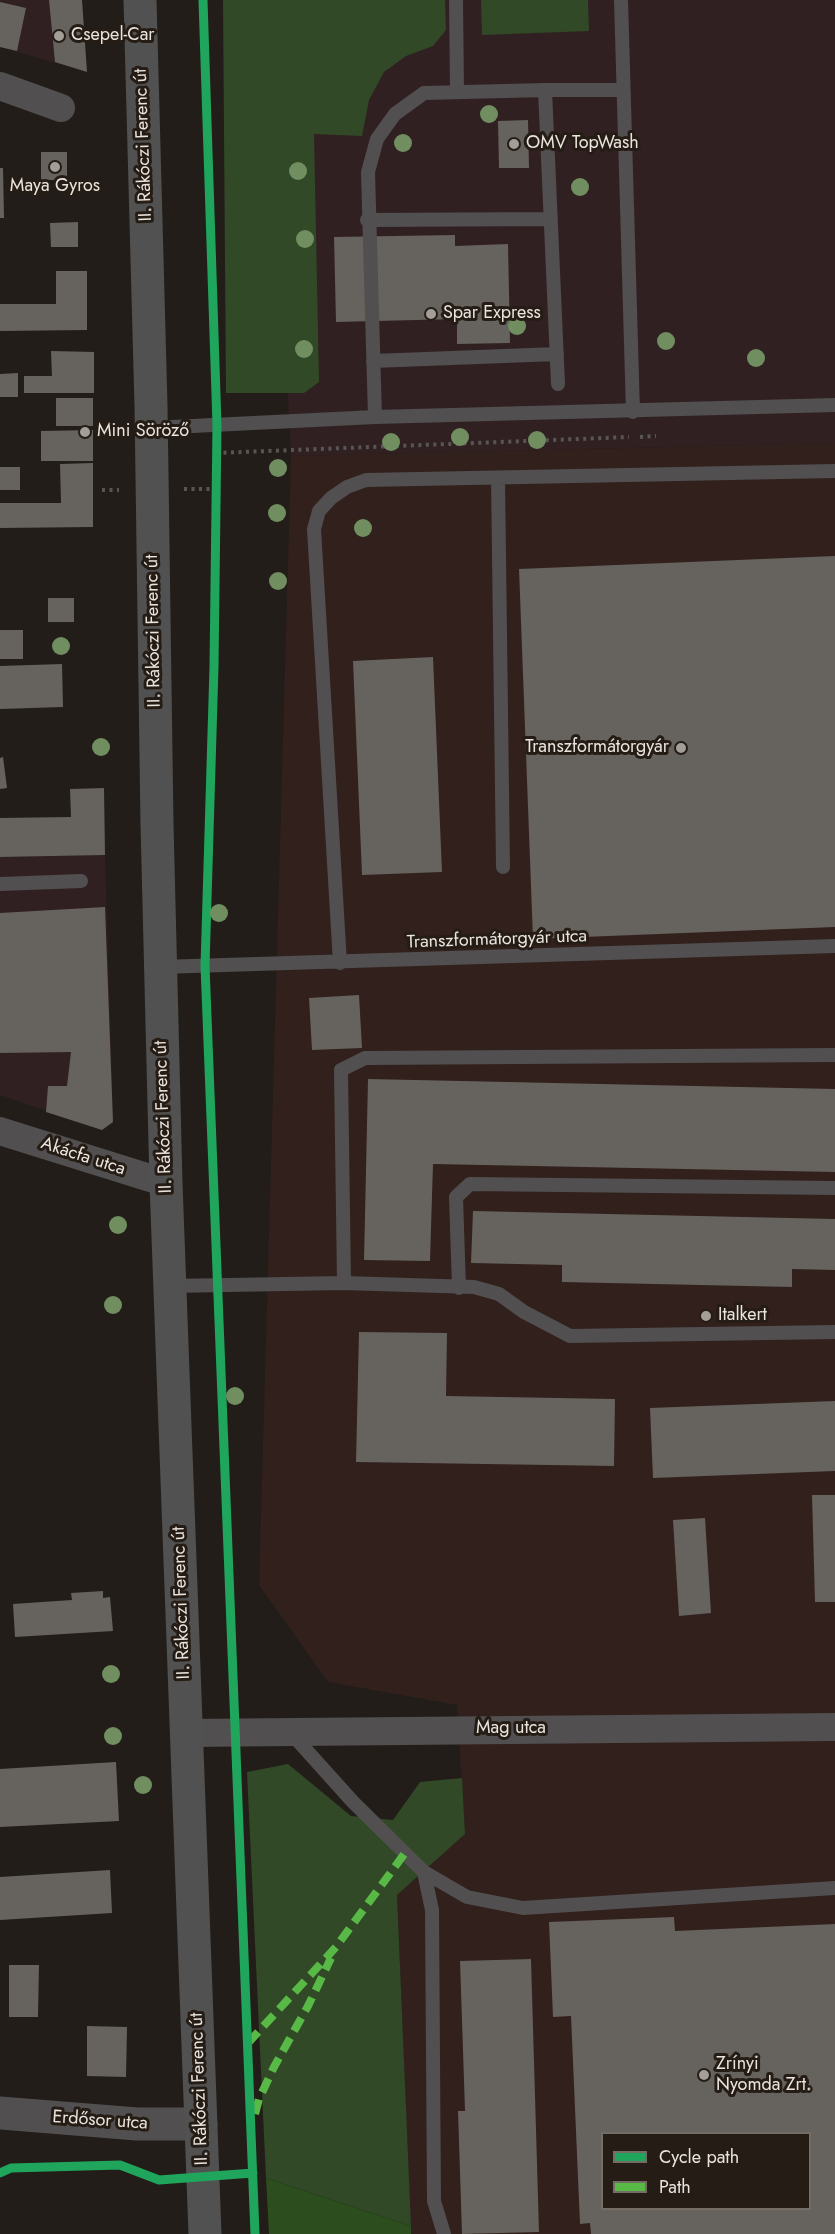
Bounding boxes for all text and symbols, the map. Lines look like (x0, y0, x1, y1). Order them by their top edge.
place label: Csepel-Car (71, 25, 154, 47)
marker: Csepel-Car (52, 29, 66, 43)
street label: II. Rákóczi Ferenc út (131, 68, 157, 222)
place label: OMV TopWash (526, 133, 639, 155)
marker: OMV TopWash (507, 137, 521, 151)
marker: Maya Gyros (48, 160, 62, 174)
place label: Maya Gyros (10, 176, 100, 198)
place label: Spar Express (443, 303, 541, 325)
marker: Spar Express (424, 307, 438, 321)
place label: Mini Söröző (97, 421, 189, 443)
marker: Mini Söröző (78, 425, 92, 439)
street label: II. Rákóczi Ferenc út (142, 554, 166, 708)
place label: Transzformátorgyár (525, 737, 669, 759)
marker: Transzformátorgyár (674, 741, 688, 755)
street label: Transzformátorgyár utca (407, 926, 587, 954)
street label: II. Rákóczi Ferenc út (151, 1040, 177, 1194)
street label: Akácfa utca (38, 1133, 128, 1181)
place label: Italkert (718, 1305, 767, 1327)
marker: Italkert (699, 1309, 713, 1323)
street label: II. Rákóczi Ferenc út (169, 1526, 195, 1680)
street label: Mag utca (476, 1718, 546, 1740)
street label: II. Rákóczi Ferenc út (187, 2012, 213, 2166)
place label: Zrínyi Nyomda Zrt. (716, 2054, 811, 2096)
marker: Zrínyi Nyomda Zrt. (697, 2068, 711, 2082)
street label: Erdősor utca (51, 2107, 149, 2135)
legend (601, 2132, 811, 2210)
text: Cycle path (659, 2144, 739, 2170)
text: Path (659, 2174, 691, 2200)

